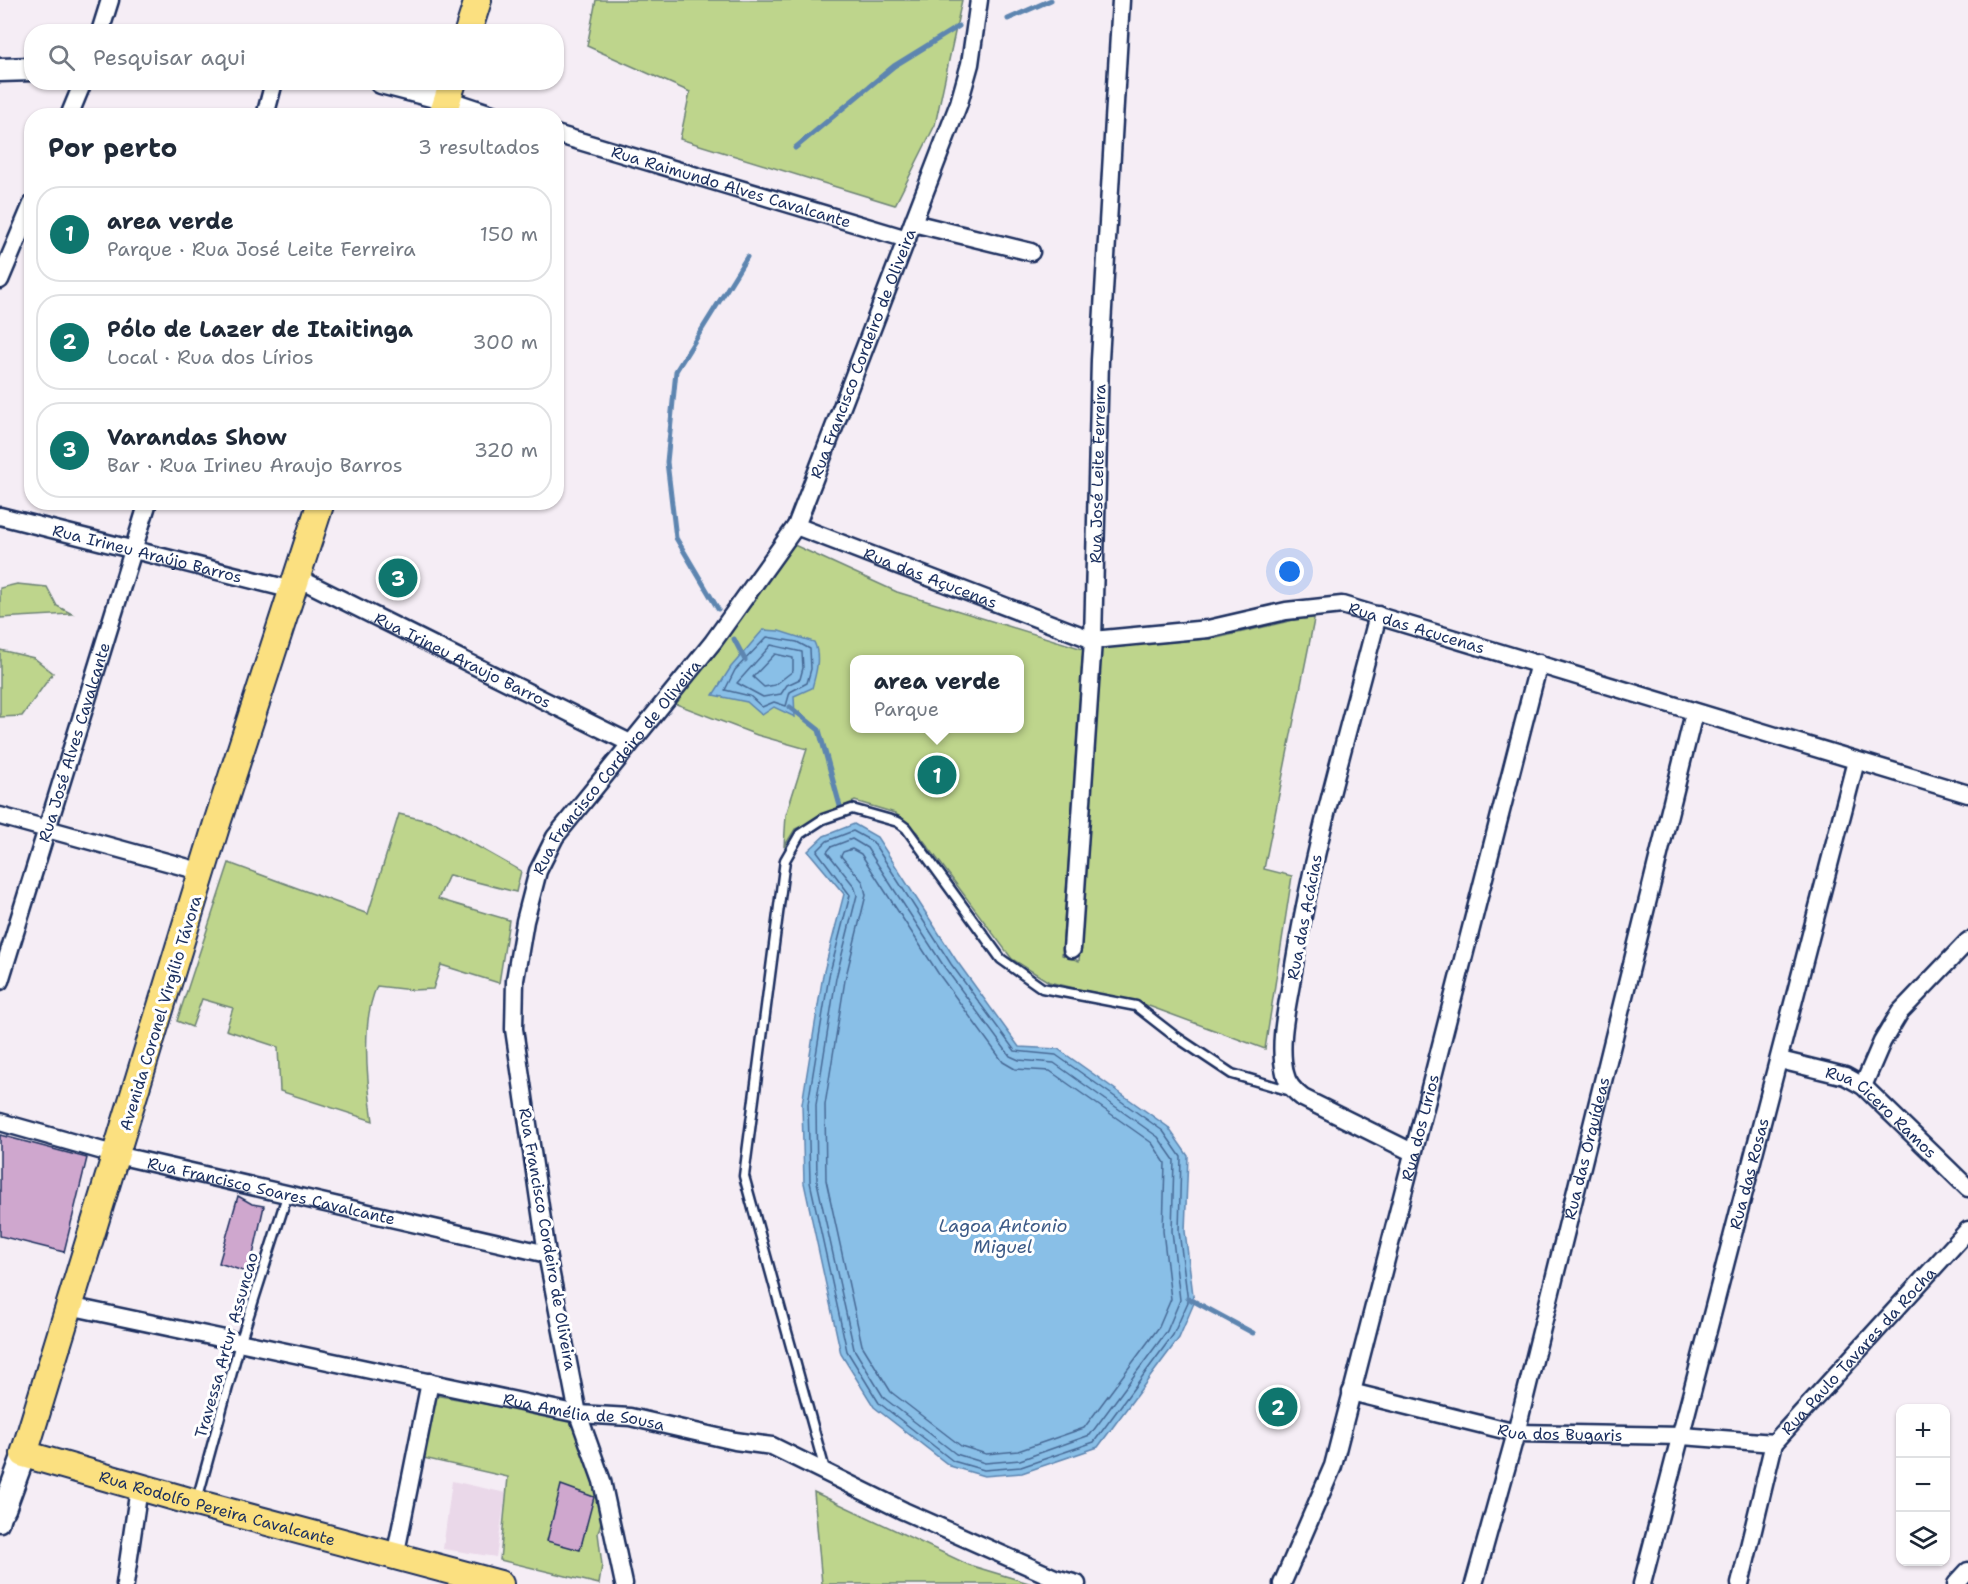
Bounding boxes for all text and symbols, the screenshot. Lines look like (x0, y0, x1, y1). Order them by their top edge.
search box (24, 24, 564, 90)
icon: search (45, 41, 78, 74)
text: Pesquisar aqui (93, 43, 246, 72)
text: Por perto (48, 130, 177, 165)
text: 3 resultados (418, 134, 540, 160)
street label: Rua Raimundo Alves Cavalcante (609, 141, 854, 233)
text: area verde (107, 207, 234, 236)
text: 1 (65, 221, 74, 247)
text: 150 m (480, 221, 538, 247)
street label: Rua Francisco Cordeiro de Oliveira (805, 226, 921, 482)
text: Parque · Rua José Leite Ferreira (107, 236, 416, 262)
text: Pólo de Lazer de Itaitinga (107, 315, 413, 344)
text: 2 (63, 329, 77, 355)
text: 300 m (472, 329, 538, 355)
text: Local · Rua dos Lírios (107, 344, 314, 370)
street label: Rua José Leite Ferreira (1085, 384, 1110, 564)
text: Varandas Show (107, 423, 287, 452)
text: 3 (63, 437, 77, 463)
text: 320 m (474, 437, 538, 463)
text: Bar · Rua Irineu Araujo Barros (107, 452, 403, 478)
street label: Rua Irineu Araújo Barros (50, 520, 244, 588)
street label: Rua das Açucenas (860, 543, 1000, 613)
pin: 3 (378, 556, 418, 600)
your location (1275, 557, 1304, 586)
street label: Rua das Açucenas (1346, 598, 1487, 659)
street label: Rua Irineu Araujo Barros (371, 608, 554, 713)
street label: Rua José Alves Cavalcante (34, 640, 115, 845)
street label: Rua Francisco Cordeiro de Oliveira (528, 655, 706, 878)
popup (850, 655, 1024, 733)
text: area verde (874, 667, 1000, 696)
text: Parque (874, 696, 939, 722)
pin: 1 (918, 752, 956, 798)
street label: Rua das Acácias (1282, 852, 1327, 982)
street label: Avenida Coronel Virgílio Távora (115, 893, 206, 1133)
street label: Rua Cicero Ramos (1823, 1062, 1941, 1163)
street label: Rua dos Lírios (1397, 1072, 1444, 1183)
street label: Rua das Orquídeas (1559, 1075, 1615, 1222)
street label: Rua Francisco Cordeiro de Oliveira (514, 1106, 581, 1372)
street label: Rua das Rosas (1725, 1116, 1774, 1232)
street label: Rua Francisco Soares Cavalcante (145, 1152, 397, 1230)
water label: Lagoa Antonio Miguel (939, 1214, 1068, 1259)
street label: Travessa Artur Assuncao (190, 1250, 263, 1440)
street label: Rua Paulo Tavares da Rocha (1777, 1262, 1940, 1439)
pin: 2 (1258, 1384, 1298, 1430)
street label: Rua Amélia de Sousa (501, 1388, 667, 1436)
map controls (1896, 1404, 1950, 1566)
button: + (1896, 1404, 1950, 1458)
street label: Rua dos Bugaris (1495, 1419, 1623, 1446)
button: − (1896, 1458, 1950, 1512)
street label: Rua Rodolfo Pereira Cavalcante (97, 1466, 338, 1551)
button: layers (1896, 1512, 1950, 1566)

